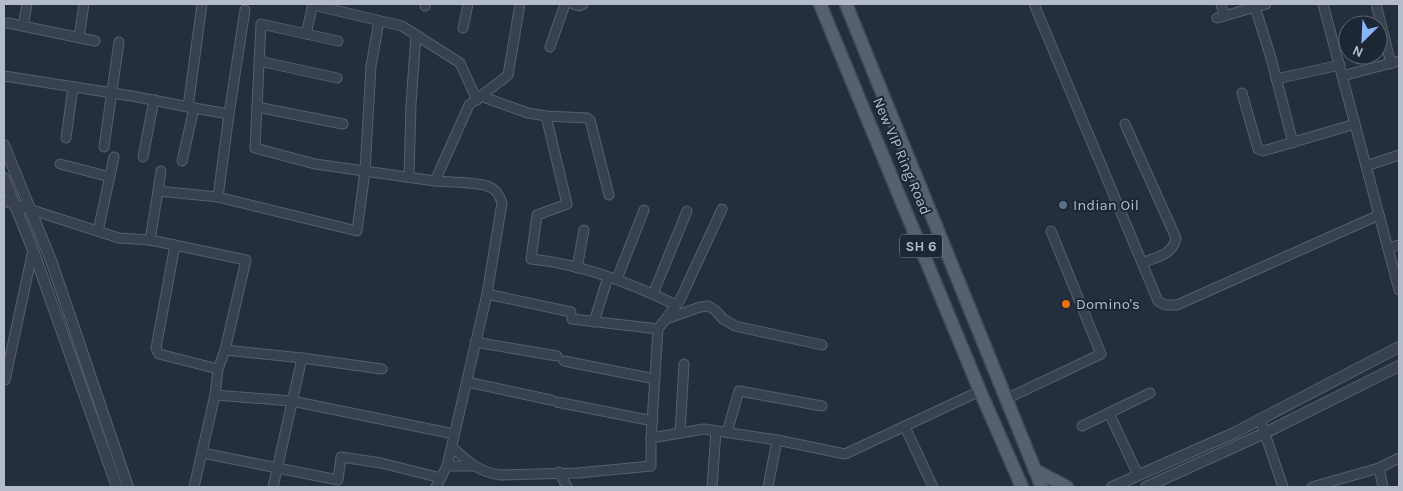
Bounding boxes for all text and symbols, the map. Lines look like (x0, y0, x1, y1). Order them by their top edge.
north arrow (1338, 15, 1388, 65)
text: N (1350, 42, 1366, 61)
street label: New VIP Ring Road (869, 94, 935, 218)
place label: Indian Oil (1073, 196, 1139, 214)
marker: Indian Oil (1057, 199, 1069, 211)
road number: SH 6 (900, 235, 942, 258)
place label: Domino's (1076, 295, 1140, 313)
marker: Domino's (1060, 298, 1072, 310)

